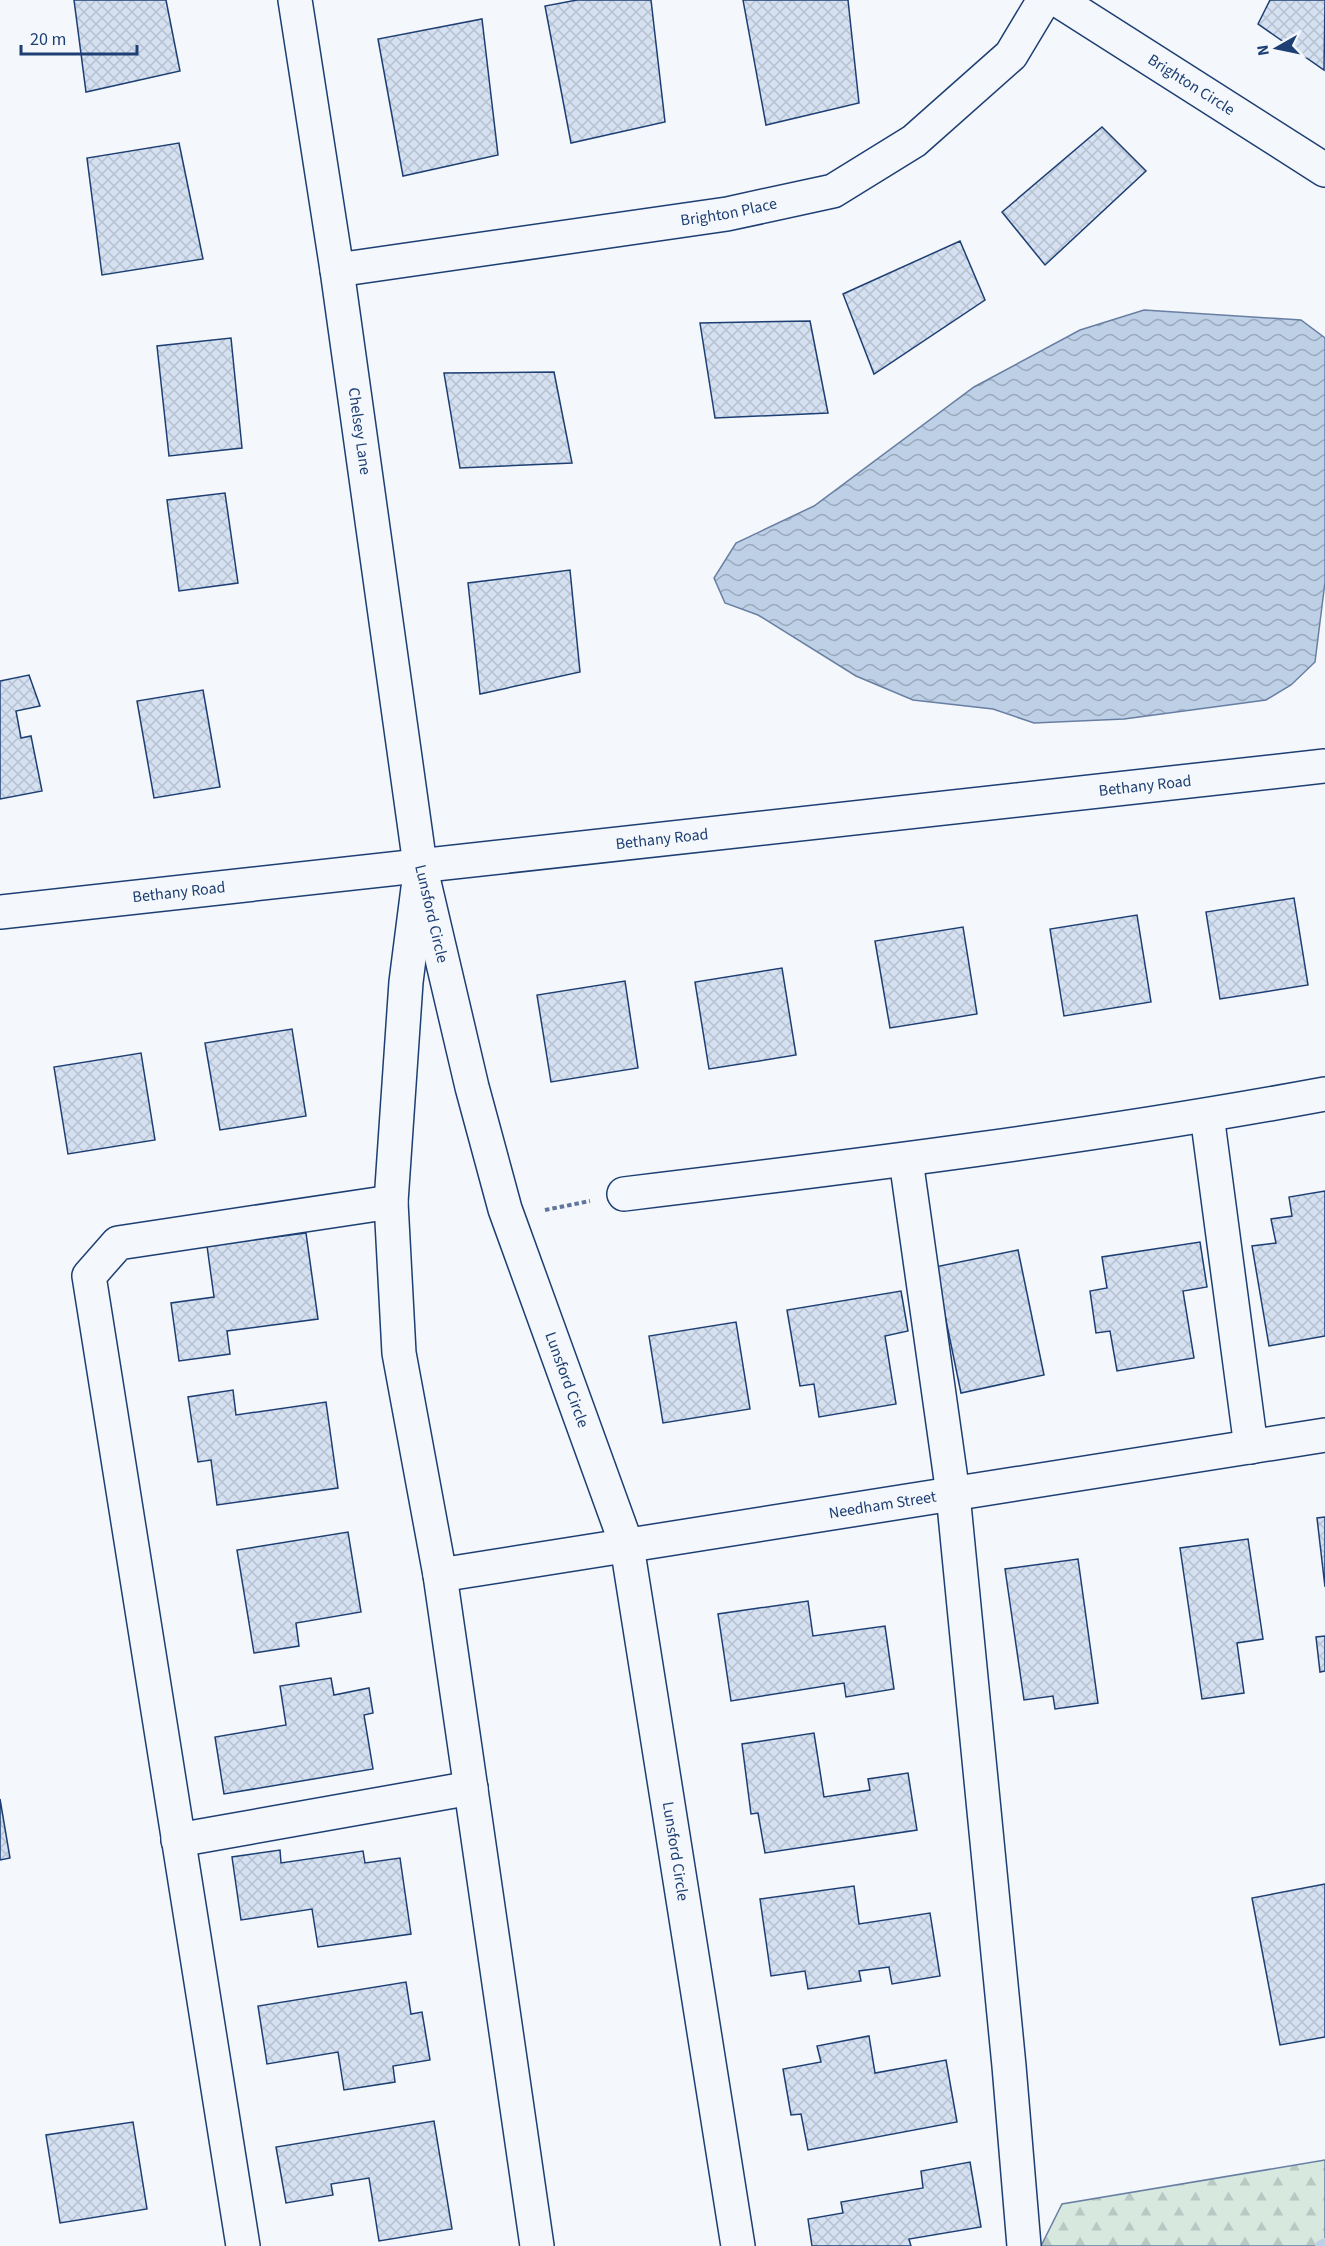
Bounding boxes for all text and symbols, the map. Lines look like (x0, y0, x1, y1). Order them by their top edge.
scale bar (21, 18, 136, 56)
north arrow (1247, 18, 1307, 78)
text: 20 m (30, 27, 66, 52)
text: N (1251, 43, 1275, 57)
street label: Brighton Circle (1143, 49, 1239, 121)
street label: Brighton Place (679, 192, 779, 232)
street label: Chelsey Lane (343, 386, 376, 476)
street label: Bethany Road (1098, 770, 1193, 802)
street label: Bethany Road (614, 823, 710, 855)
street label: Lunsford Circle (409, 862, 454, 965)
street label: Bethany Road (131, 876, 226, 908)
street label: Lunsford Circle (539, 1329, 594, 1431)
street label: Needham Street (827, 1486, 938, 1524)
street label: Lunsford Circle (657, 1800, 694, 1903)

